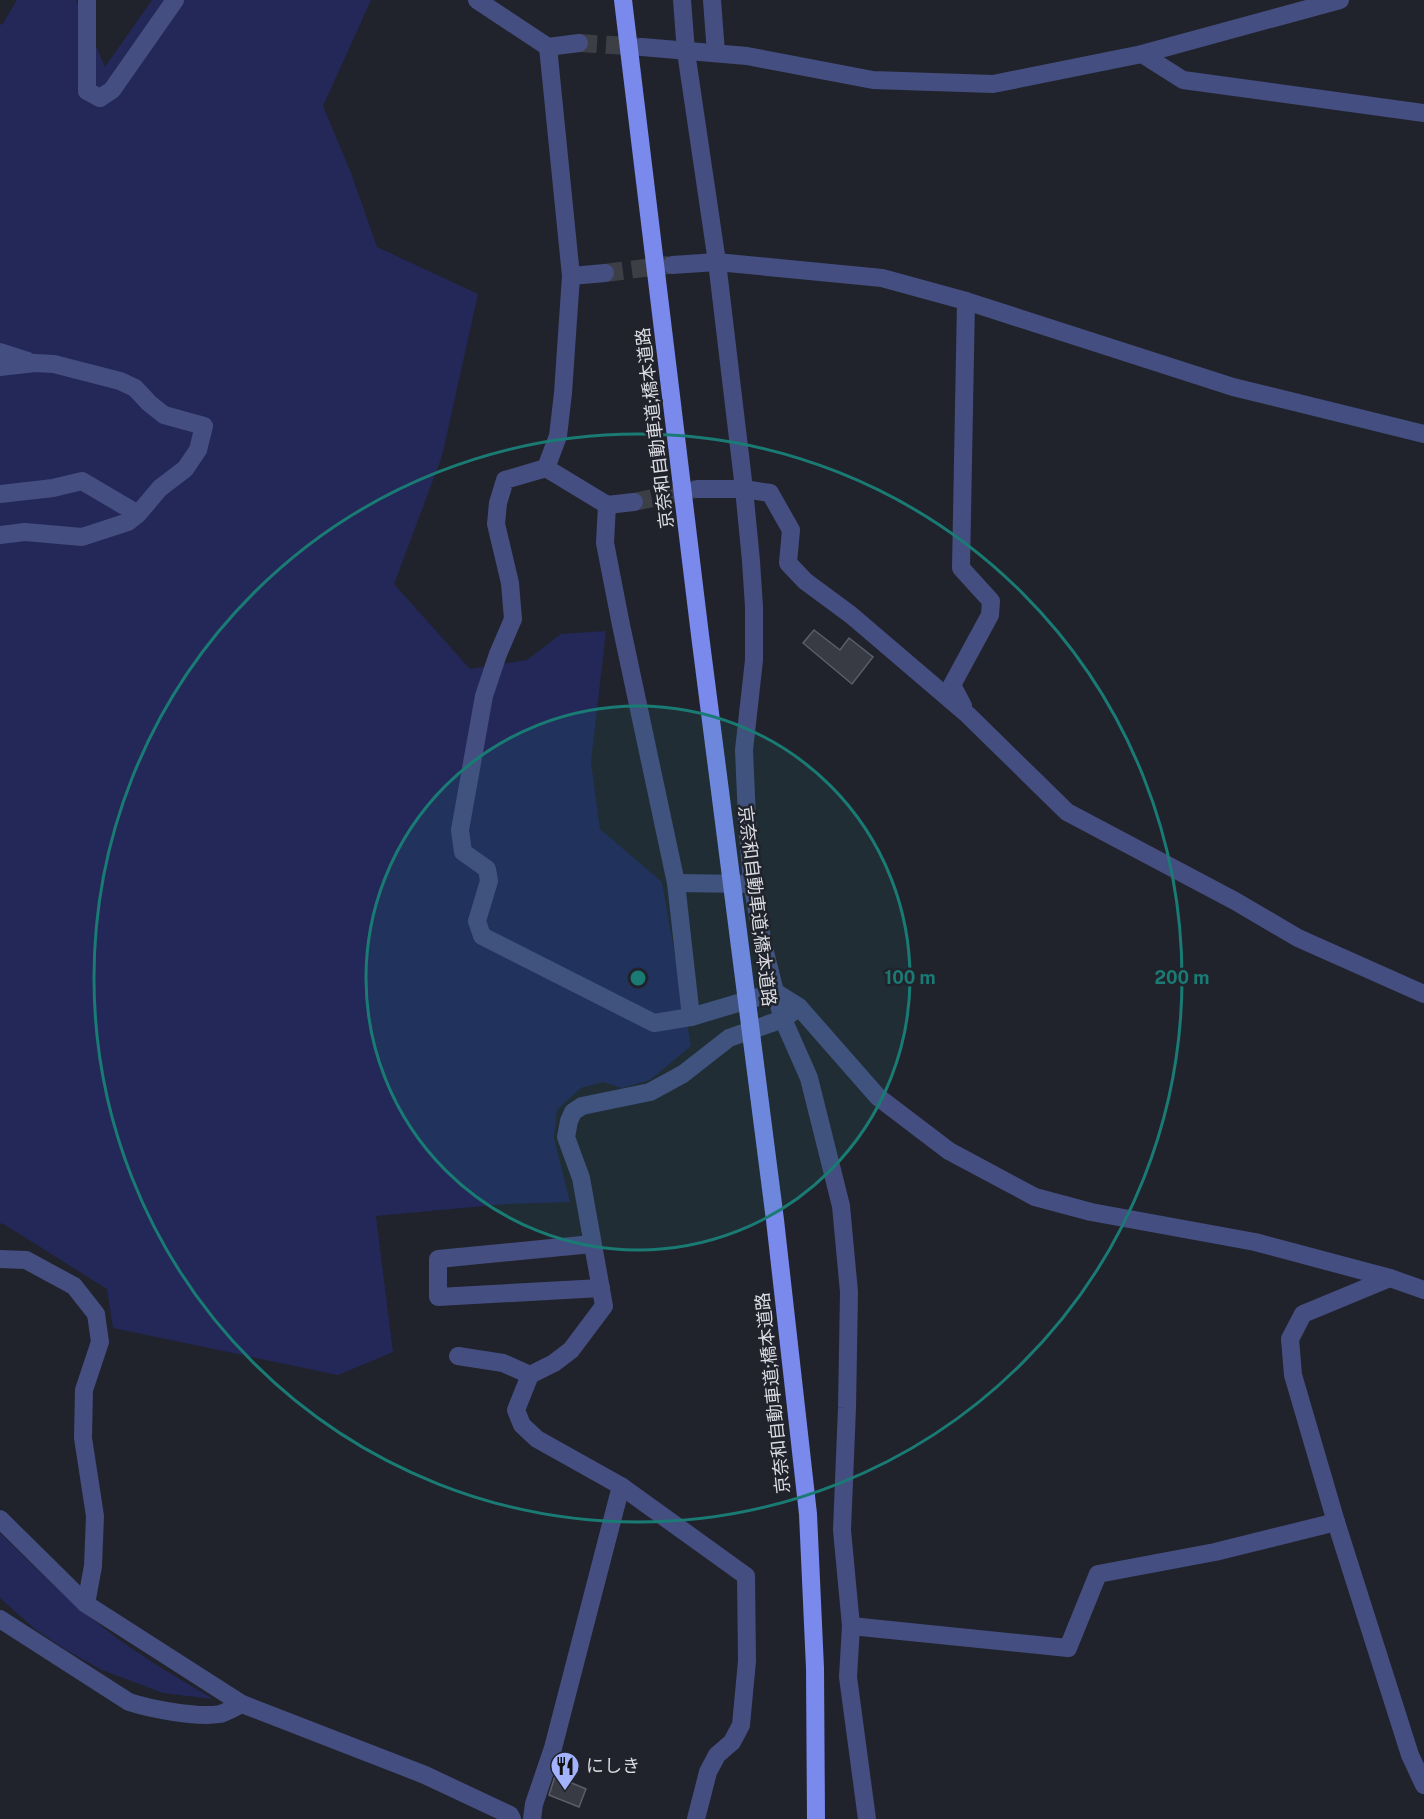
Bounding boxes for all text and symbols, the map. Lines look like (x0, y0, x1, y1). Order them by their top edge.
street label: 京奈和自動車道;橋本道路 (632, 326, 677, 530)
street label: 京奈和自動車道;橋本道路 (735, 804, 780, 1008)
text: 100 m (884, 967, 936, 988)
text: 200 m (1155, 967, 1209, 988)
centre of rings (628, 968, 648, 988)
street label: 京奈和自動車道;橋本道路 (751, 1291, 794, 1495)
restaurant icon: にしき (549, 1750, 581, 1792)
place label: にしき (586, 1755, 640, 1776)

